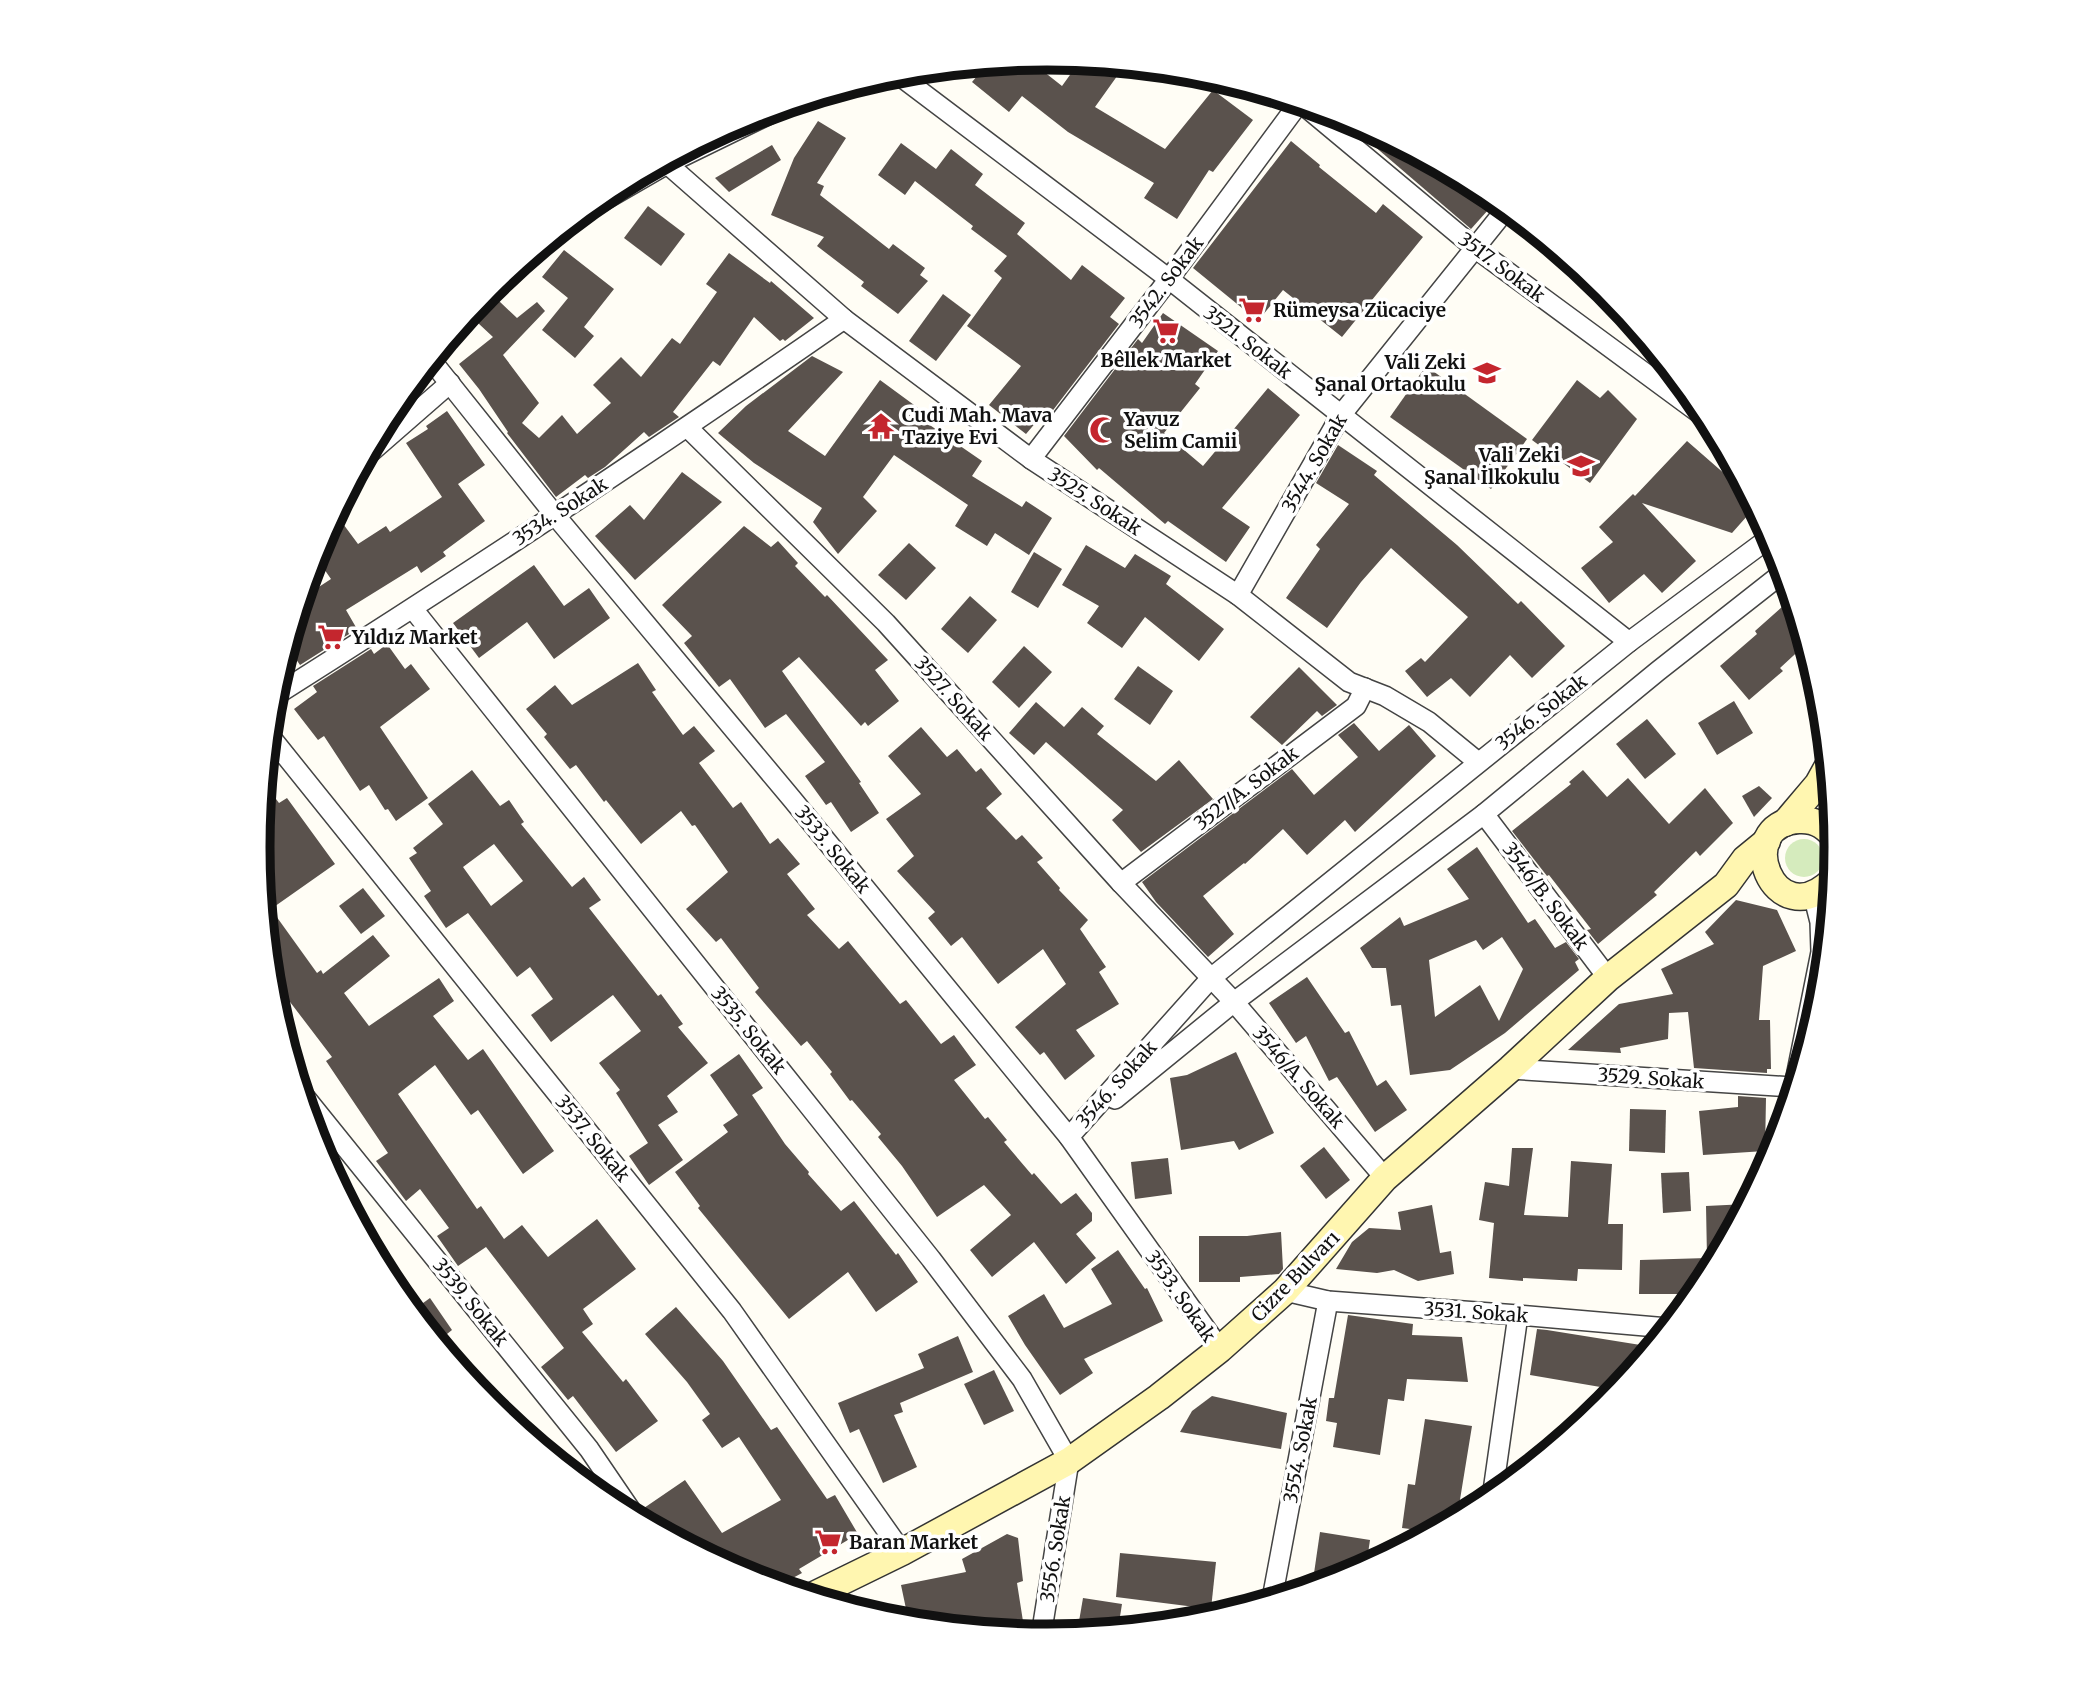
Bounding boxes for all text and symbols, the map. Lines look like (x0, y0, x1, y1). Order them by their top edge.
street label: 3517. Sokak (1454, 227, 1550, 307)
street label: 3542. Sokak (1124, 231, 1208, 333)
supermarket icon: Rümeysa Zücaciye (1237, 295, 1267, 325)
place label: Rümeysa Zücaciye (1273, 298, 1446, 322)
street label: 3521. Sokak (1199, 300, 1297, 384)
supermarket icon: Bêllek Market (1151, 316, 1181, 346)
place label: Bêllek Market (1100, 348, 1232, 372)
place label: Vali Zeki Şanal Ortaokulu (1315, 350, 1466, 396)
school or university icon: Vali Zeki Şanal Ortaokulu (1472, 358, 1502, 388)
place label: Cudi Mah. Mava Taziye Evi (902, 403, 1053, 449)
place label: Yavuz Selim Camii (1123, 407, 1238, 453)
street label: 3544. Sokak (1276, 410, 1352, 516)
temple icon: Cudi Mah. Mava Taziye Evi (866, 411, 896, 441)
mosque icon: Yavuz Selim Camii (1088, 415, 1118, 445)
place label: Vali Zeki Şanal İlkokulu (1424, 443, 1560, 489)
school or university icon: Vali Zeki Şanal İlkokulu (1566, 451, 1596, 481)
street label: 3525. Sokak (1044, 462, 1146, 540)
street label: 3534. Sokak (508, 472, 612, 550)
supermarket icon: Yıldız Market (316, 622, 346, 652)
place label: Yıldız Market (351, 625, 478, 649)
street label: 3527. Sokak (910, 651, 998, 745)
street label: 3546. Sokak (1491, 669, 1591, 755)
street label: 3527/A. Sokak (1189, 741, 1303, 835)
street label: 3533. Sokak (790, 800, 876, 898)
street label: 3546/B. Sokak (1498, 837, 1594, 955)
street label: 3535. Sokak (706, 981, 792, 1079)
street label: 3546/A. Sokak (1248, 1021, 1350, 1133)
street label: 3546. Sokak (1071, 1035, 1161, 1133)
street label: 3529. Sokak (1597, 1062, 1705, 1094)
street label: 3537. Sokak (551, 1090, 635, 1186)
street label: Cizre Bulvarı (1246, 1226, 1344, 1326)
street label: 3533. Sokak (1141, 1246, 1221, 1346)
street label: 3539. Sokak (428, 1253, 514, 1351)
street label: 3531. Sokak (1423, 1296, 1529, 1328)
street label: 3554. Sokak (1278, 1395, 1322, 1505)
street label: 3556. Sokak (1035, 1494, 1075, 1604)
supermarket icon: Baran Market (813, 1527, 843, 1557)
place label: Baran Market (849, 1530, 978, 1554)

